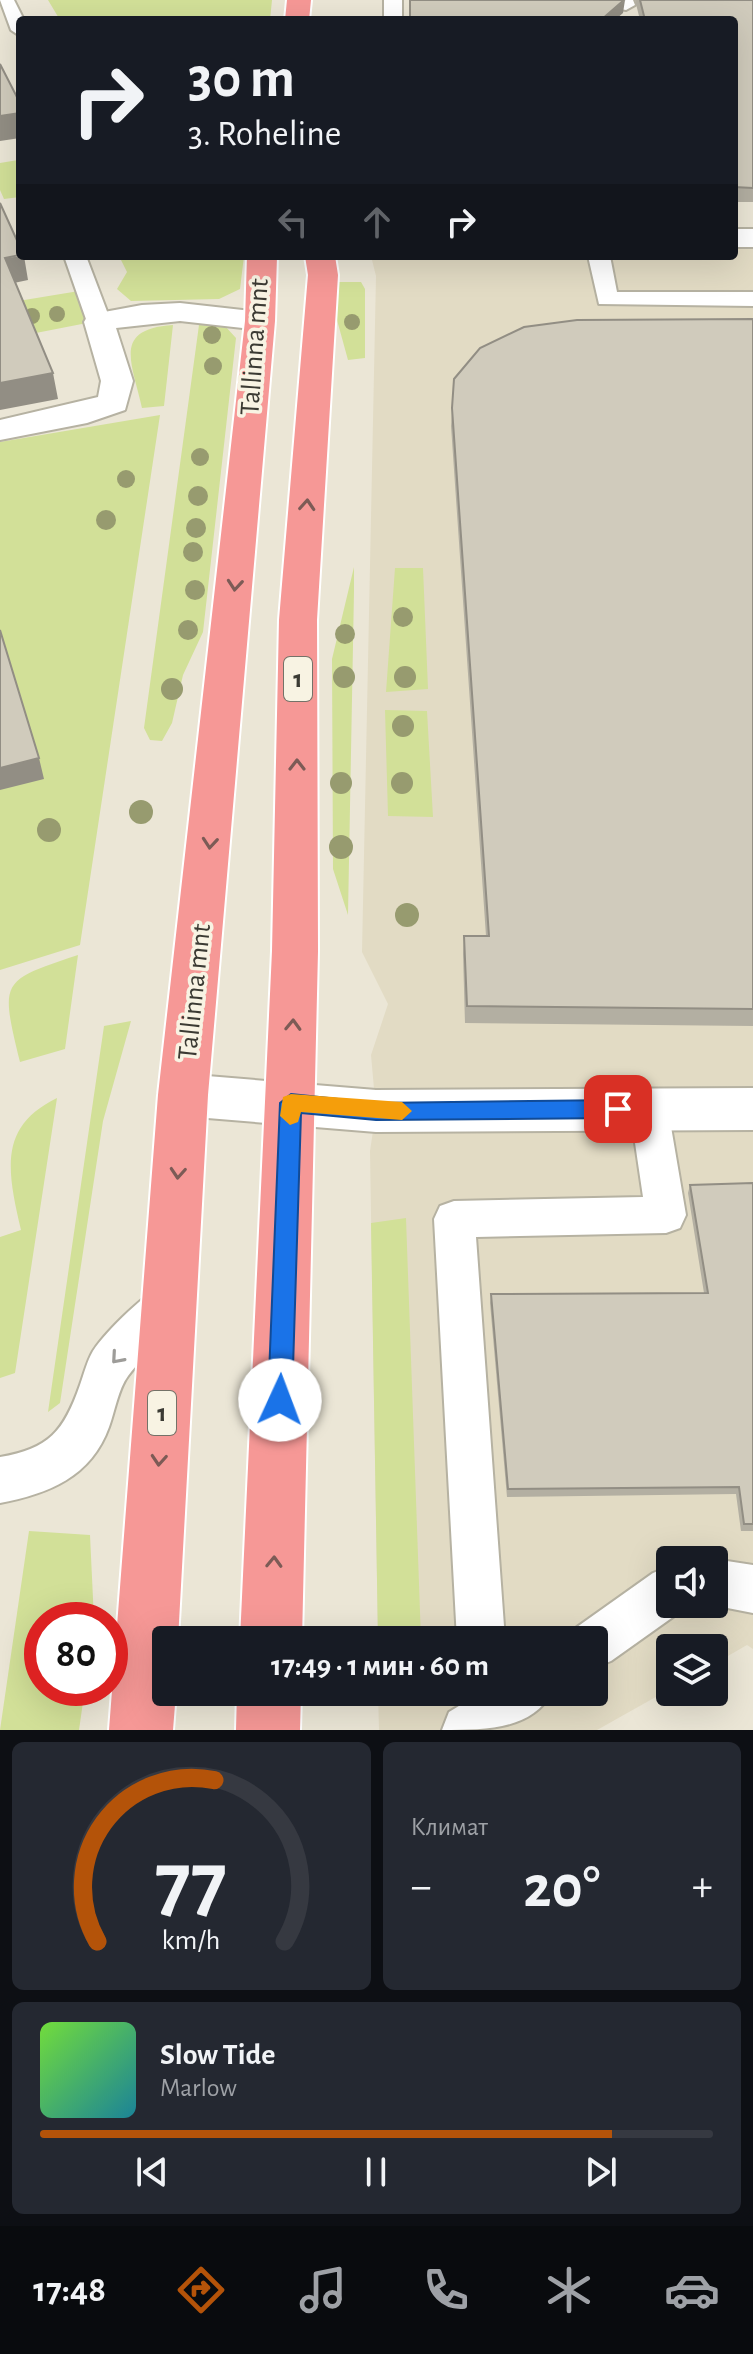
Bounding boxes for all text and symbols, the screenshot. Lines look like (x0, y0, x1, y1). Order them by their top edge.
icon: right (56, 48, 160, 152)
text: 30 m (188, 51, 295, 107)
text: 3. Roheline (188, 116, 341, 152)
icon: left (271, 200, 315, 244)
icon: ahead (355, 200, 399, 244)
icon: right (439, 200, 483, 244)
street label: Tallinna mnt (236, 278, 274, 416)
one-way arrow (298, 498, 315, 511)
one-way arrow (226, 579, 243, 592)
road number: 1 (284, 657, 312, 701)
one-way arrow (288, 758, 306, 771)
one-way arrow (202, 837, 219, 850)
street label: Tallinna mnt (174, 922, 216, 1062)
one-way arrow (284, 1018, 302, 1031)
pin (584, 1075, 652, 1143)
icon: arrive (596, 1087, 640, 1131)
one-way arrow (170, 1167, 187, 1180)
one-way arrow (112, 1348, 127, 1363)
position arrow (238, 1358, 322, 1442)
road number: 1 (148, 1391, 176, 1435)
one-way arrow (151, 1454, 168, 1467)
map controls (656, 1546, 728, 1706)
button: sound (656, 1546, 728, 1618)
one-way arrow (265, 1555, 282, 1568)
speed limit sign: 80 (24, 1602, 128, 1706)
button: layers (656, 1634, 728, 1706)
text: 17:49 · 1 мин · 60 m (271, 1651, 489, 1681)
text: Климат (411, 1814, 488, 1840)
text: 77 (155, 1841, 227, 1925)
text: 20° (523, 1858, 600, 1918)
text: − (411, 1865, 432, 1909)
text: + (692, 1865, 713, 1909)
text: km/h (162, 1926, 221, 1955)
text: Slow Tide (160, 2040, 275, 2070)
text: Marlow (160, 2075, 237, 2101)
icon: previous (130, 2150, 174, 2194)
icon: pause (354, 2150, 398, 2194)
icon: next (579, 2150, 623, 2194)
icon: directions (173, 2262, 229, 2318)
icon: music (295, 2262, 351, 2318)
icon: phone (418, 2262, 474, 2318)
icon: climate (541, 2262, 597, 2318)
icon: car (664, 2262, 720, 2318)
text: 17:48 (33, 2272, 106, 2308)

